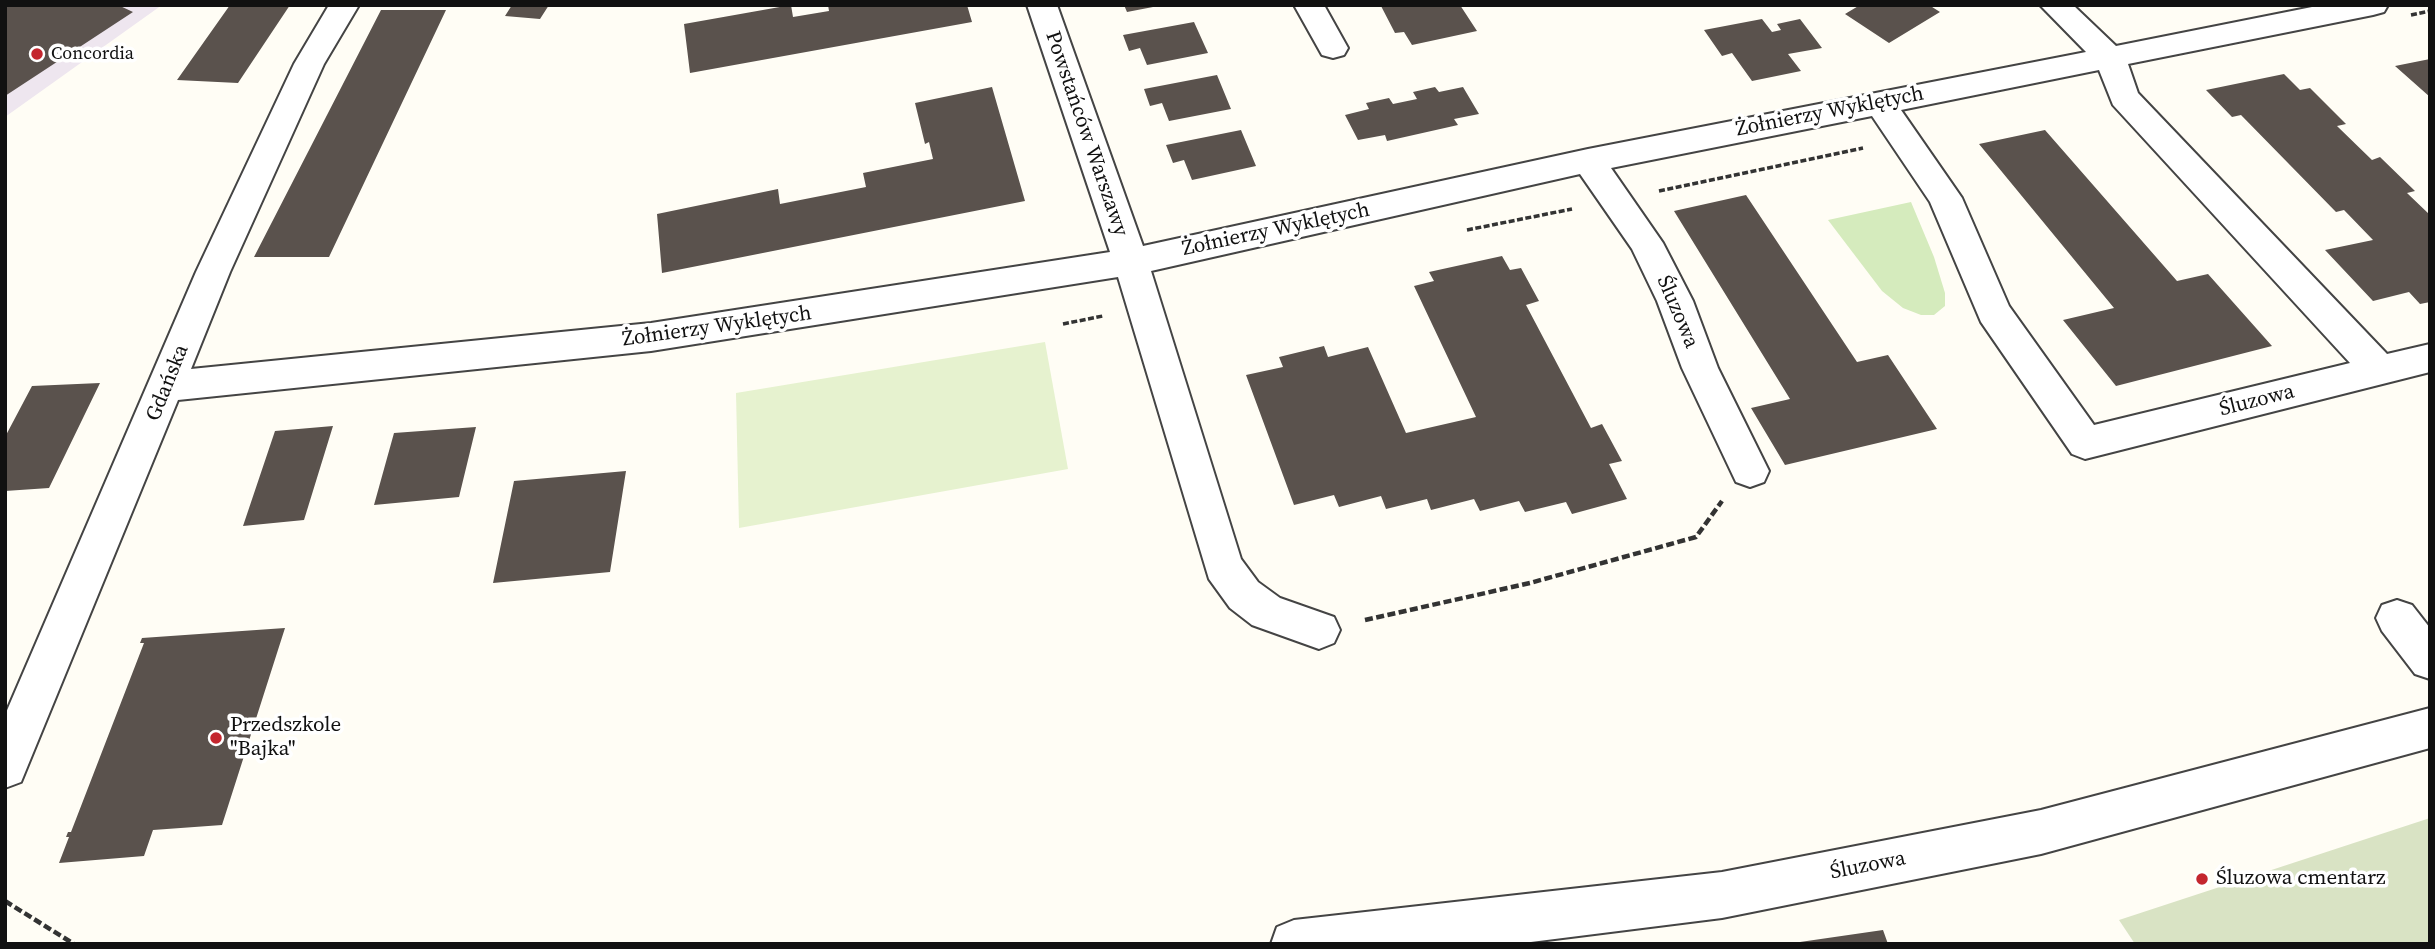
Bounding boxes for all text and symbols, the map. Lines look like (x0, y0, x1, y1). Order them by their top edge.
street label: Powstańców Warszawy (1039, 28, 1133, 240)
place label: Concordia (51, 43, 134, 65)
marker: Concordia (29, 46, 45, 62)
street label: Żołnierzy Wyklętych (1734, 81, 1926, 143)
street label: Żołnierzy Wyklętych (1180, 198, 1372, 262)
street label: Śluzowa (1650, 272, 1704, 352)
street label: Żołnierzy Wyklętych (621, 301, 813, 353)
street label: Gdańska (141, 341, 195, 425)
street label: Śluzowa (2217, 380, 2297, 422)
place label: Przedszkole "Bajka" (230, 713, 341, 763)
marker: Przedszkole "Bajka" (208, 730, 224, 746)
street label: Śluzowa (1828, 846, 1908, 886)
place label: Śluzowa cmentarz (2216, 866, 2386, 892)
marker: Śluzowa cmentarz (2194, 871, 2210, 887)

